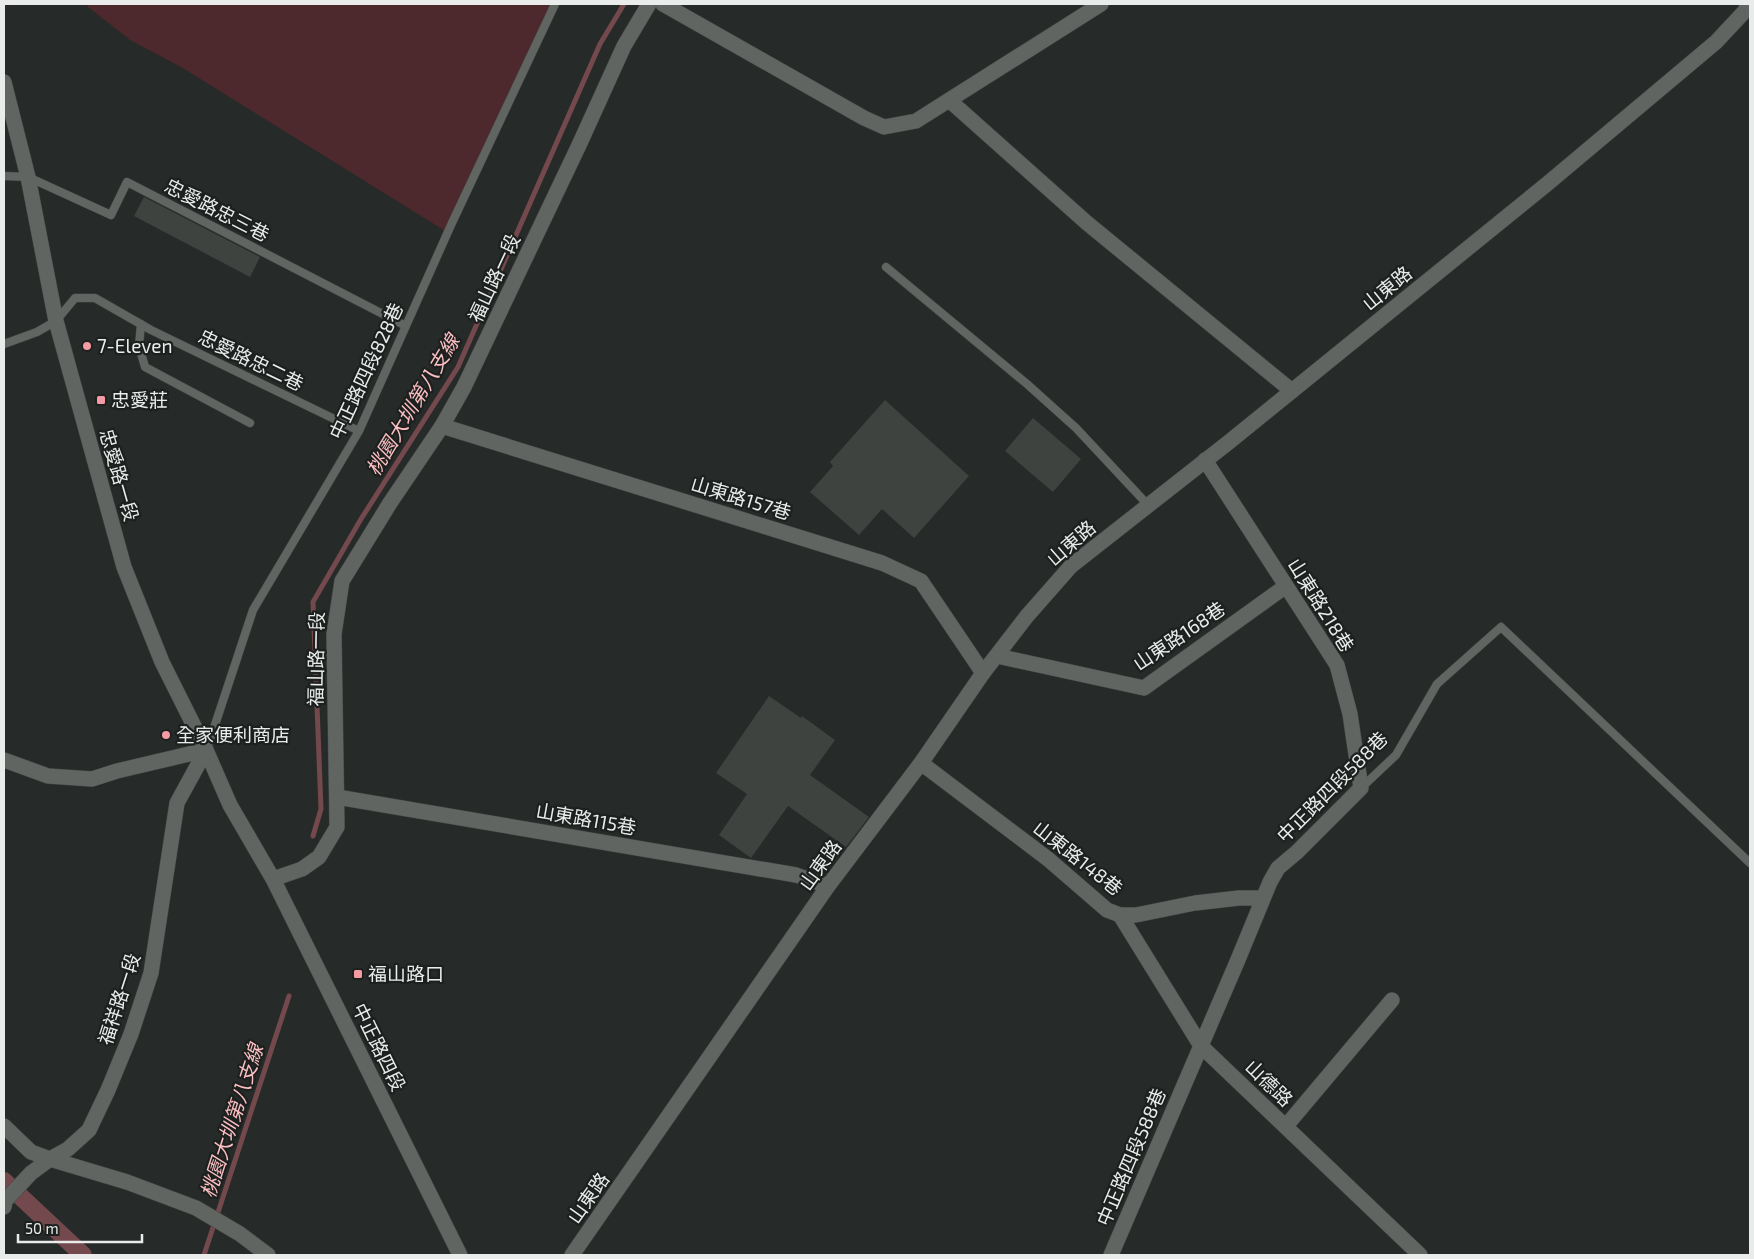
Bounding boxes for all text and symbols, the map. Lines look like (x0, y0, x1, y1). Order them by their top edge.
street label: 忠愛路忠三巷 (161, 173, 273, 246)
street label: 福山路一段 (463, 230, 524, 326)
street label: 山東路 (1357, 261, 1416, 314)
street label: 中正路四段828巷 (324, 299, 407, 443)
street label: 忠愛路忠二巷 (195, 324, 307, 395)
water label: 桃園大圳第八支線 (361, 328, 465, 479)
place label: 7-Eleven (97, 334, 173, 357)
marker: 7-Eleven (81, 340, 93, 352)
place label: 忠愛莊 (111, 388, 168, 411)
marker: 忠愛莊 (95, 394, 107, 406)
street label: 忠愛路一段 (95, 426, 144, 524)
street label: 山東路157巷 (688, 471, 794, 524)
street label: 山東路 (1042, 515, 1100, 570)
street label: 山東路218巷 (1284, 554, 1359, 656)
street label: 山東路168巷 (1128, 596, 1229, 675)
street label: 福山路一段 (303, 611, 328, 707)
place label: 全家便利商店 (176, 723, 290, 746)
street label: 中正路四段588巷 (1271, 726, 1392, 847)
marker: 全家便利商店 (160, 729, 172, 741)
street label: 山東路115巷 (534, 798, 638, 839)
street label: 山東路148巷 (1029, 816, 1127, 900)
street label: 山東路 (794, 835, 846, 895)
street label: 福祥路一段 (93, 950, 144, 1048)
place label: 福山路口 (368, 962, 444, 985)
marker: 福山路口 (352, 968, 364, 980)
street label: 中正路四段 (348, 999, 411, 1095)
water label: 桃園大圳第八支線 (195, 1039, 268, 1200)
street label: 山德路 (1241, 1055, 1298, 1111)
street label: 中正路四段588巷 (1091, 1085, 1170, 1229)
street label: 山東路 (562, 1168, 613, 1228)
scale bar (18, 1212, 141, 1244)
text: 50 m (25, 1219, 59, 1237)

